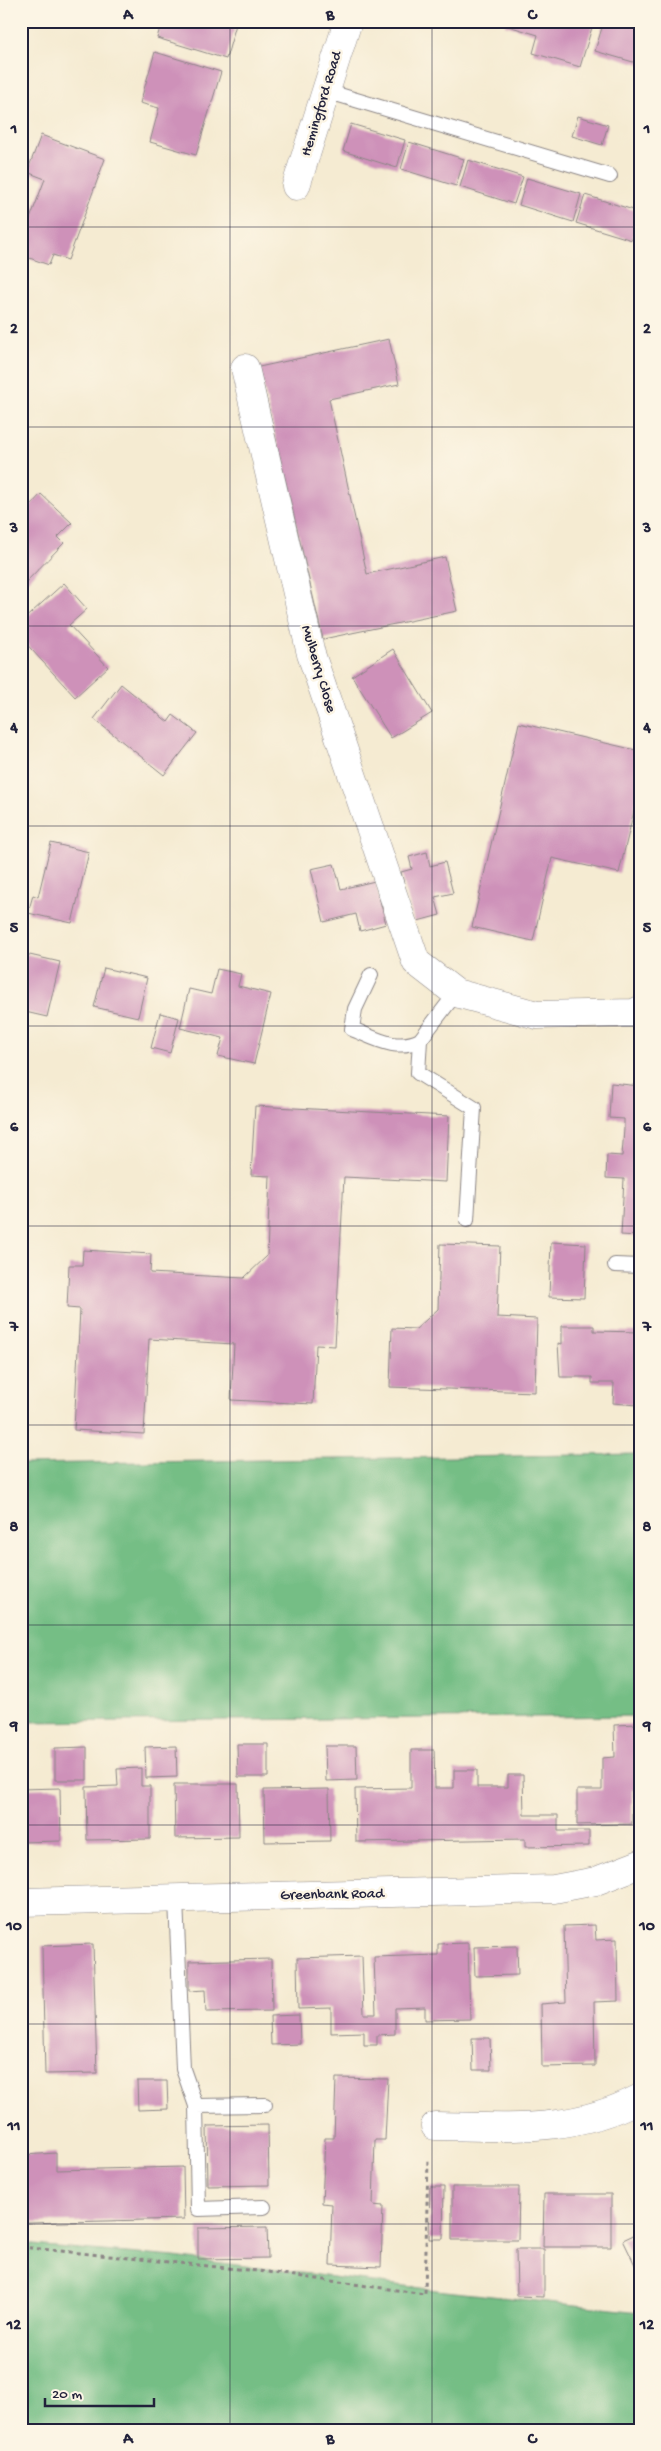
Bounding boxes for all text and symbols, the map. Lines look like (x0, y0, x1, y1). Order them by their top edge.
text: A (122, 7, 134, 26)
text: B (325, 7, 335, 26)
text: C (527, 7, 538, 26)
street label: Hemingford Road (298, 48, 347, 159)
text: 1 (10, 121, 17, 140)
text: 1 (643, 121, 650, 140)
text: 2 (10, 321, 18, 340)
text: 2 (643, 321, 651, 340)
text: 3 (9, 520, 18, 539)
text: 3 (642, 520, 651, 539)
street label: Mulberry Close (296, 623, 340, 715)
text: 4 (9, 720, 18, 739)
text: 4 (642, 720, 651, 739)
text: 5 (10, 920, 19, 939)
text: 5 (643, 920, 652, 939)
text: 6 (10, 1119, 19, 1138)
text: 6 (643, 1119, 652, 1138)
text: 7 (9, 1319, 19, 1338)
text: 7 (642, 1319, 652, 1338)
text: 8 (10, 1519, 19, 1538)
text: 8 (643, 1519, 652, 1538)
text: 9 (9, 1718, 18, 1737)
text: 9 (642, 1718, 651, 1737)
street label: Greenbank Road (280, 1885, 385, 1905)
text: 10 (5, 1918, 22, 1937)
text: 10 (638, 1918, 655, 1937)
text: 11 (7, 2118, 20, 2137)
text: 11 (640, 2118, 653, 2137)
text: 12 (6, 2317, 21, 2336)
text: 12 (639, 2317, 654, 2336)
scale bar (45, 2376, 154, 2408)
text: 20 m (52, 2386, 82, 2404)
text: A (122, 2431, 134, 2450)
text: B (325, 2431, 335, 2450)
text: C (527, 2431, 538, 2450)

